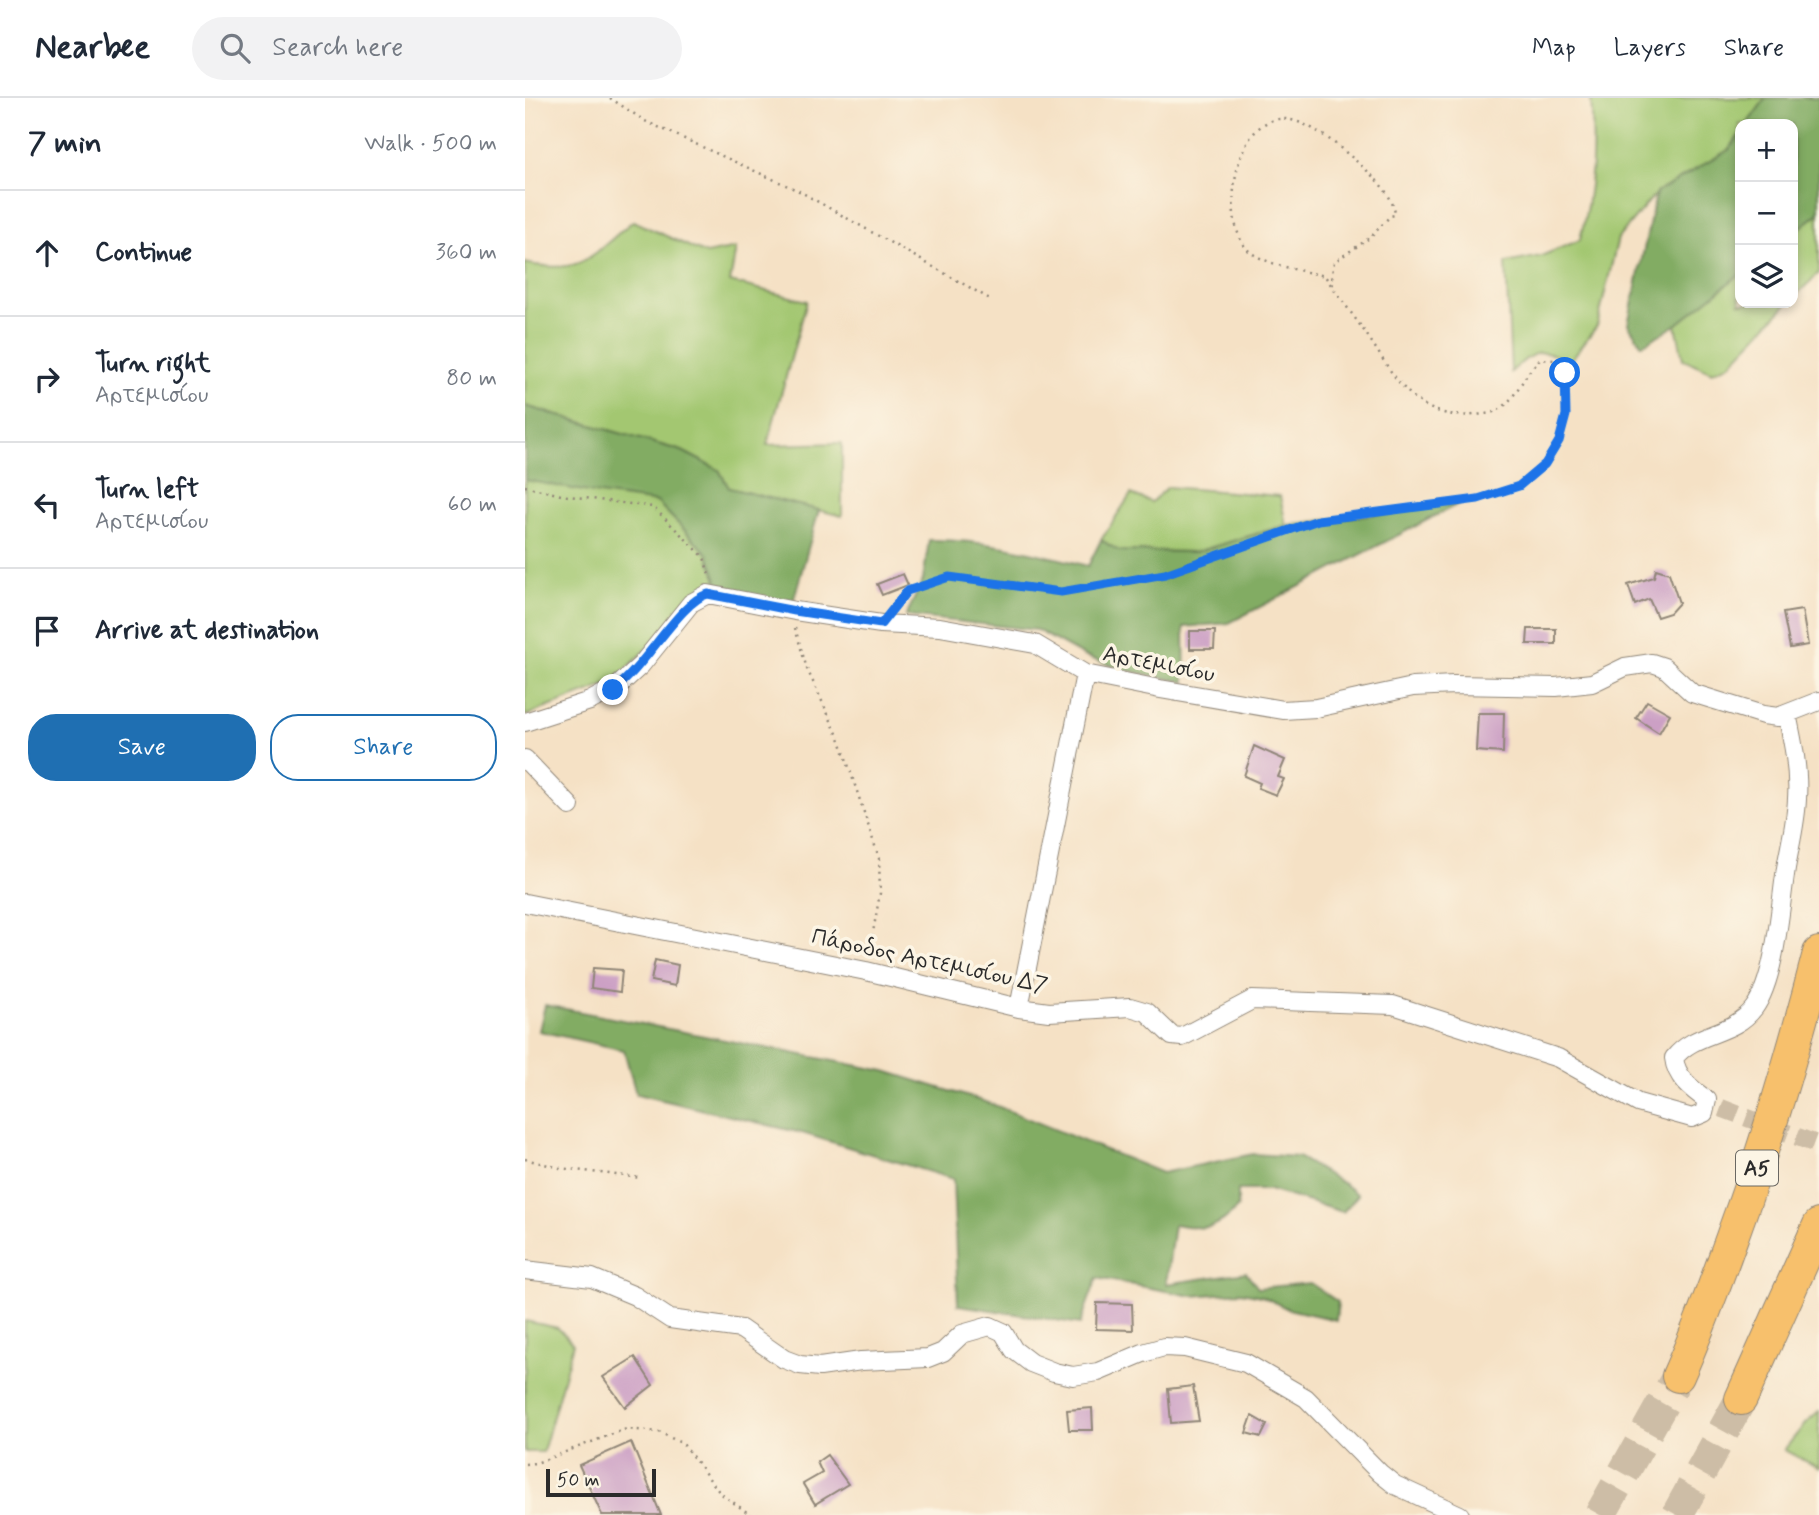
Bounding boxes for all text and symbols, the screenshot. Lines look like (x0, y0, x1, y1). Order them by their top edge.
search box (192, 17, 682, 80)
text: Nearbee (35, 26, 150, 70)
icon: search (216, 29, 254, 67)
text: Search here (272, 31, 403, 65)
text: Map (1532, 33, 1576, 64)
text: Layers (1614, 33, 1686, 64)
text: Share (1724, 33, 1784, 64)
map controls (1735, 119, 1798, 308)
button: + (1735, 119, 1798, 182)
text: 7 min (28, 124, 102, 163)
text: Walk · 500 m (364, 129, 497, 159)
button: − (1735, 182, 1798, 245)
icon: ahead (28, 234, 66, 272)
text: Continue (95, 236, 192, 270)
text: 360 m (436, 238, 497, 268)
button: layers (1735, 245, 1798, 308)
text: Turn right (95, 347, 211, 381)
route start (1549, 357, 1580, 388)
icon: right (28, 360, 66, 398)
text: 80 m (446, 364, 497, 394)
text: Αρτεμισίου (95, 381, 208, 411)
text: Turn left (95, 473, 199, 507)
icon: left (28, 486, 66, 524)
text: 60 m (448, 490, 497, 520)
text: Αρτεμισίου (95, 507, 208, 537)
icon: arrive (28, 612, 66, 650)
text: Arrive at destination (95, 614, 319, 648)
street label: Αρτεμισίου (1100, 639, 1217, 690)
route end (597, 674, 628, 705)
button: Save (28, 714, 256, 781)
button: Share (270, 714, 497, 781)
street label: Πάροδος Αρτεμισίου Δ7 (809, 922, 1050, 1002)
road number: Α5 (1736, 1150, 1778, 1186)
scale bar (546, 1466, 656, 1498)
text: 50 m (557, 1468, 600, 1493)

